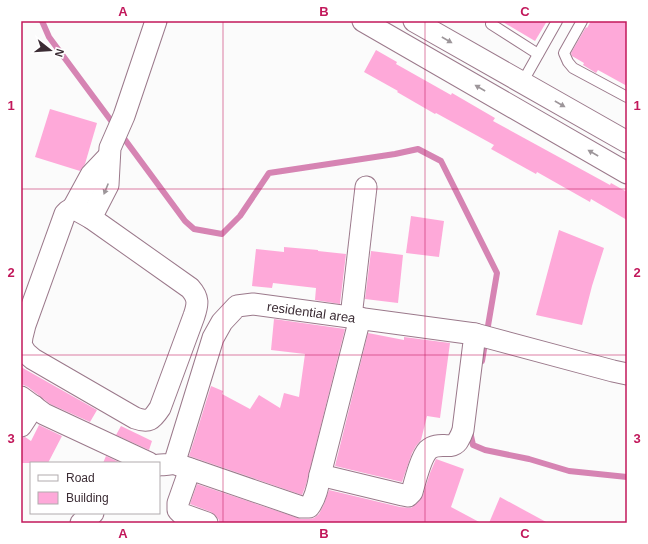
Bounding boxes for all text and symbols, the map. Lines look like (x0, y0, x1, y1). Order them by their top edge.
text: A (118, 4, 128, 19)
text: B (319, 4, 329, 19)
text: C (520, 4, 530, 19)
north arrow (30, 30, 70, 70)
one-way arrow (441, 37, 453, 44)
text: N (53, 47, 66, 59)
one-way arrow (474, 85, 486, 92)
text: 1 (7, 98, 15, 113)
text: 1 (633, 98, 641, 113)
one-way arrow (555, 101, 566, 108)
one-way arrow (587, 150, 599, 157)
one-way arrow (102, 183, 108, 195)
text: 2 (7, 265, 15, 280)
text: 2 (633, 265, 641, 280)
street label: residential area (266, 299, 357, 326)
text: 3 (7, 431, 15, 446)
text: 3 (633, 431, 641, 446)
legend (30, 462, 160, 514)
text: Road (66, 471, 95, 485)
text: Building (66, 491, 109, 505)
text: A (118, 526, 128, 541)
text: B (319, 526, 329, 541)
text: C (520, 526, 530, 541)

